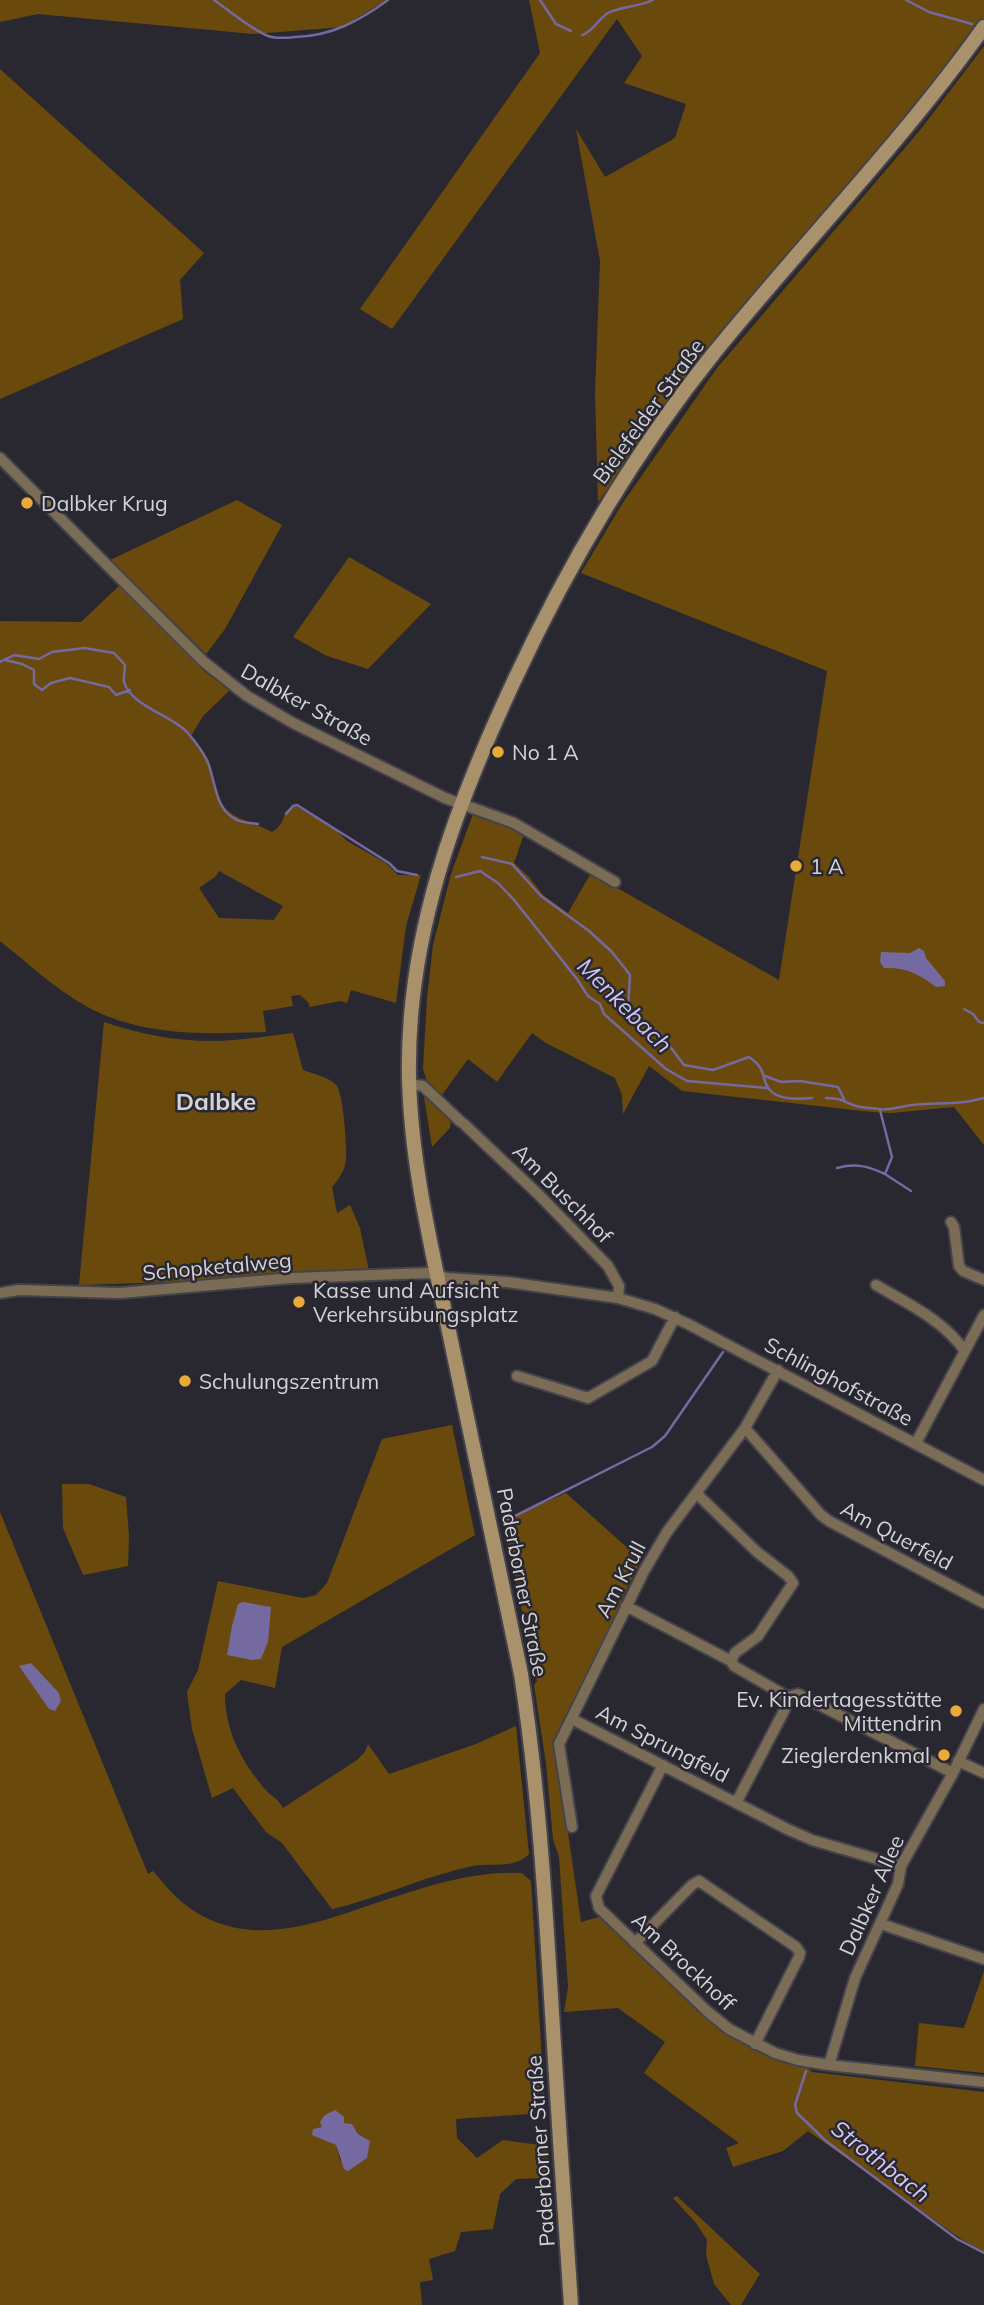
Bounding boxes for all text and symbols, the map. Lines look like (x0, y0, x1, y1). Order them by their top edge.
street label: Bielefelder Straße (587, 333, 709, 489)
place label: Dalbker Krug (41, 490, 168, 516)
marker: Dalbker Krug (19, 495, 35, 511)
street label: Dalbker Straße (237, 657, 377, 751)
place label: No 1 A (512, 739, 579, 765)
marker: No 1 A (490, 744, 506, 760)
place label: 1 A (810, 853, 844, 879)
marker: 1 A (788, 858, 804, 874)
water label: Menkebach (572, 952, 678, 1058)
district label: Dalbke (176, 1086, 256, 1116)
street label: Am Buschhof (508, 1138, 619, 1249)
street label: Schopketalweg (141, 1247, 293, 1285)
place label: Kasse und Aufsicht Verkehrsübungsplatz (313, 1277, 518, 1327)
marker: Kasse und Aufsicht Verkehrsübungsplatz (291, 1294, 307, 1310)
street label: Schlinghofstraße (760, 1331, 918, 1431)
place label: Schulungszentrum (199, 1368, 379, 1394)
marker: Schulungszentrum (177, 1373, 193, 1389)
street label: Paderborner Straße (492, 1485, 554, 1679)
street label: Am Querfeld (837, 1495, 957, 1575)
street label: Am Krull (589, 1537, 651, 1621)
place label: Ev. Kindertagesstätte Mittendrin (736, 1686, 942, 1736)
street label: Am Sprungfeld (592, 1698, 734, 1788)
marker: Ev. Kindertagesstätte Mittendrin (948, 1703, 964, 1719)
place label: Zieglerdenkmal (781, 1742, 930, 1768)
marker: Zieglerdenkmal (936, 1747, 952, 1763)
street label: Dalbker Allee (833, 1831, 909, 1959)
street label: Am Brockhoff (627, 1906, 742, 2016)
street label: Paderborner Straße (520, 2054, 560, 2248)
water label: Strothbach (826, 2113, 936, 2209)

